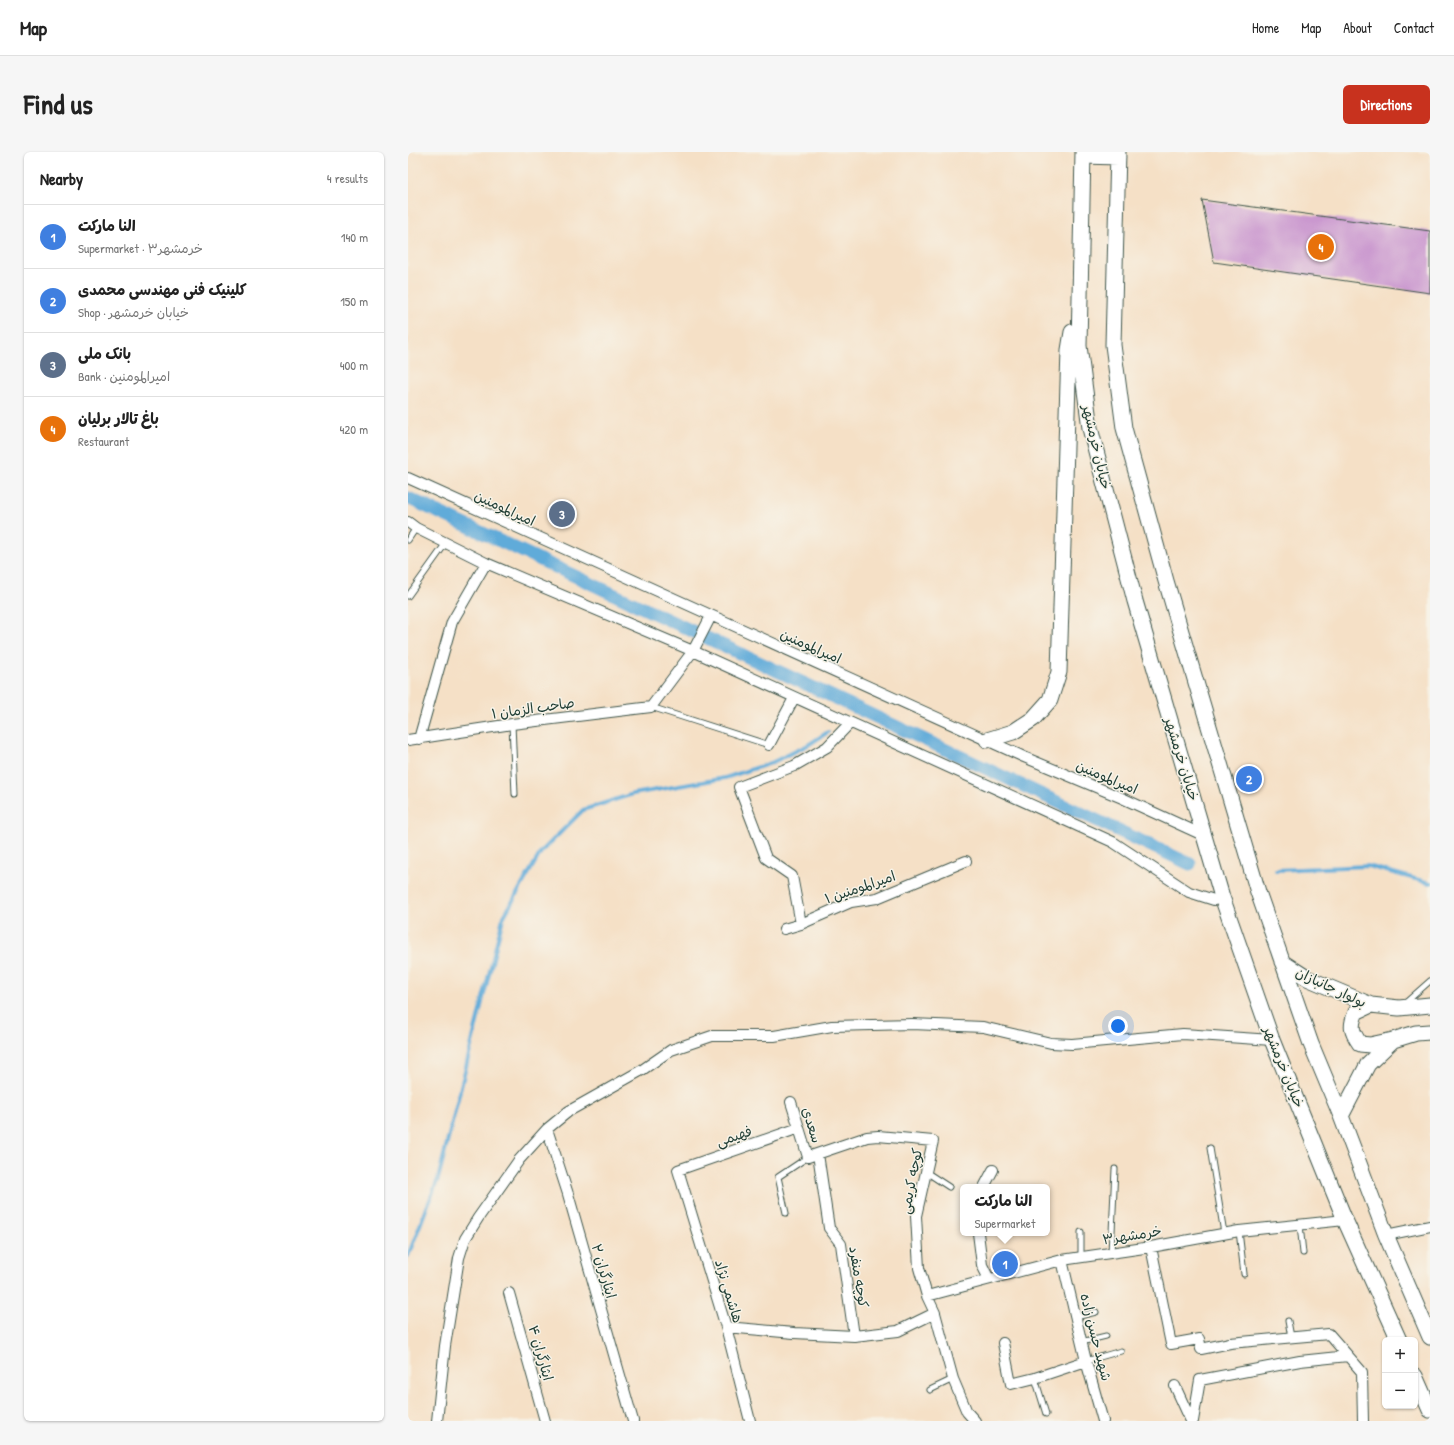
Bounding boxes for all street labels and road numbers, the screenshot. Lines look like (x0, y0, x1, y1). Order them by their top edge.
street label: خیابان خرمشهر (1078, 402, 1116, 491)
street label: امیرالمومنین (472, 485, 539, 530)
street label: امیرالمومنین (778, 624, 845, 667)
street label: صاحب الزمان ۱ (490, 692, 576, 723)
street label: خیابان خرمشهر (1161, 714, 1204, 803)
street label: امیرالمومنین (1073, 755, 1141, 798)
street label: امیرالمومنین ۱ (822, 866, 898, 907)
street label: بولوار جانبازان (1292, 962, 1370, 1012)
street label: خیابان خرمشهر (1259, 1022, 1309, 1110)
street label: سعدی (798, 1105, 827, 1145)
street label: فهیمی (713, 1121, 754, 1150)
street label: کوچه کریمی (895, 1146, 927, 1216)
street label: خرمشهر۳ (1101, 1220, 1163, 1249)
street label: ایثارگران ۲ (588, 1241, 621, 1300)
street label: کوچه منفرد (844, 1245, 874, 1309)
street label: هاشمی نژاد (711, 1257, 748, 1325)
street label: شهید حسن زاده (1076, 1291, 1117, 1383)
street label: ایثارگران ۴ (525, 1323, 558, 1383)

